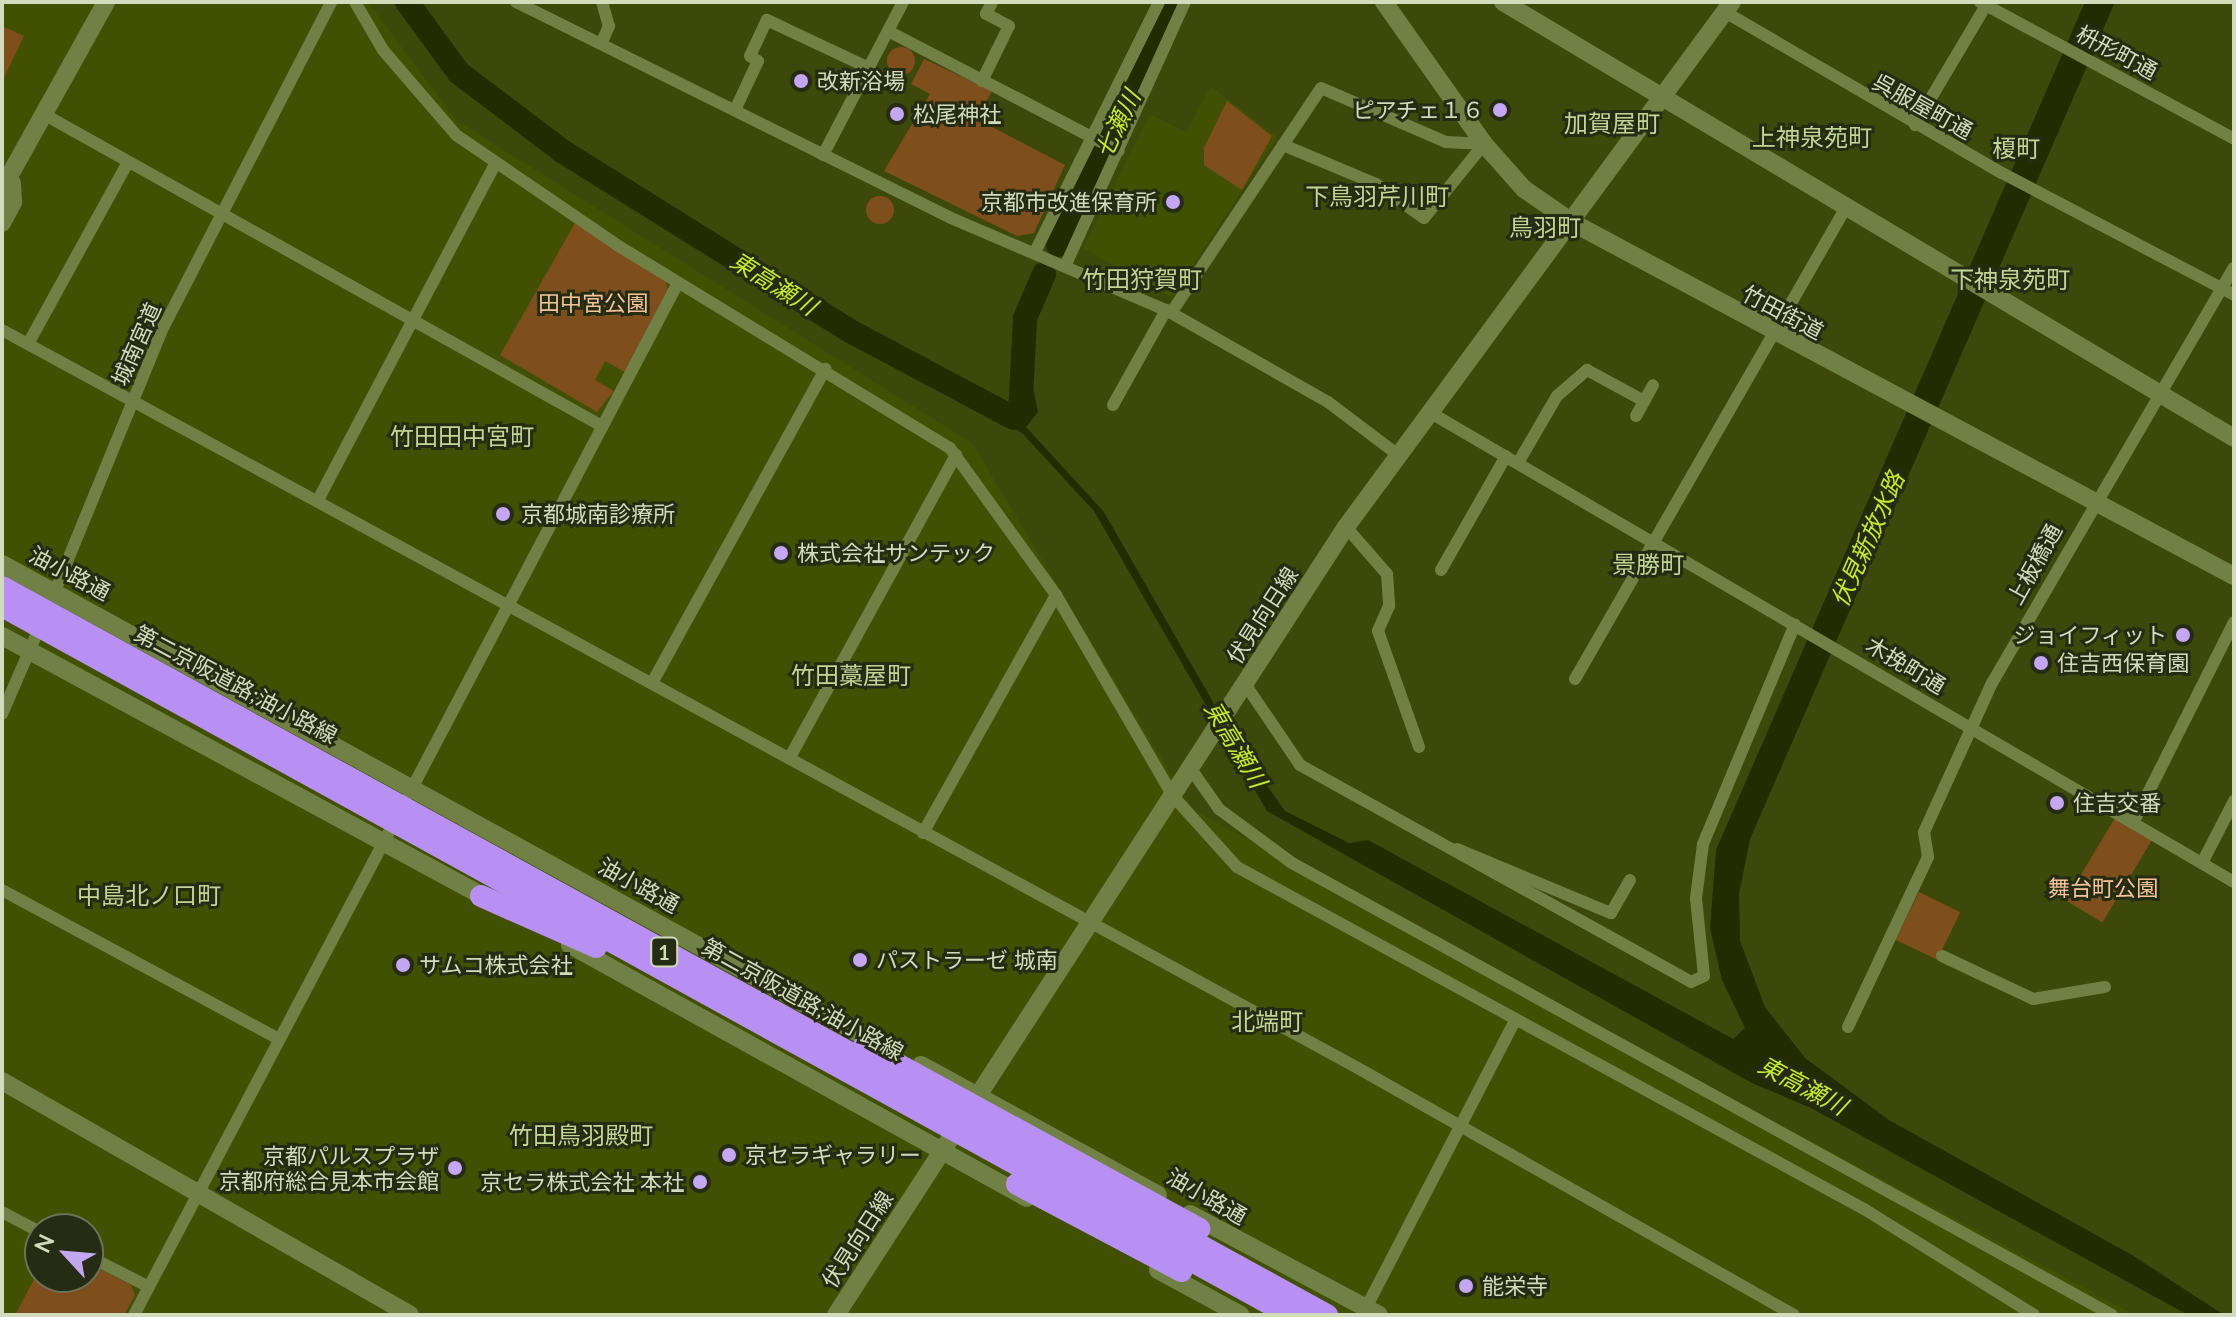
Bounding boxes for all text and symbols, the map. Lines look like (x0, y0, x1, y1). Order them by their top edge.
street label: 枡形町通 (2072, 20, 2162, 84)
place label: 改新浴場 (817, 68, 905, 94)
street label: 呉服屋町通 (1868, 68, 1978, 144)
marker: 改新浴場 (792, 72, 810, 90)
water label: 七瀬川 (1088, 85, 1146, 163)
place label: ピアチェ１６ (1352, 97, 1484, 123)
place label: 松尾神社 (913, 101, 1001, 127)
marker: ピアチェ１６ (1491, 101, 1509, 119)
marker: 松尾神社 (888, 105, 906, 123)
district label: 加賀屋町 (1564, 109, 1660, 137)
district label: 上神泉苑町 (1752, 123, 1872, 151)
district label: 榎町 (1992, 134, 2040, 162)
district label: 下鳥羽芹川町 (1305, 182, 1449, 210)
place label: 京都市改進保育所 (981, 189, 1157, 215)
marker: 京都市改進保育所 (1164, 193, 1182, 211)
district label: 鳥羽町 (1509, 213, 1581, 241)
water label: 東高瀬川 (726, 245, 822, 321)
district label: 竹田狩賀町 (1082, 265, 1202, 293)
district label: 下神泉苑町 (1950, 265, 2070, 293)
street label: 竹田街道 (1738, 280, 1828, 344)
park label: 田中宮公園 (538, 290, 648, 316)
street label: 城南宮道 (106, 298, 166, 390)
district label: 竹田田中宮町 (390, 422, 534, 450)
water label: 伏見新放水路 (1825, 467, 1909, 611)
place label: 京都城南診療所 (521, 501, 675, 527)
marker: 京都城南診療所 (492, 503, 514, 525)
street label: 上板橋通 (2001, 519, 2067, 609)
place label: 株式会社サンテック (797, 540, 995, 566)
street label: 油小路通 (25, 541, 115, 605)
marker: 株式会社サンテック (772, 544, 790, 562)
district label: 景勝町 (1612, 550, 1684, 578)
street label: 伏見向日線 (1221, 562, 1303, 668)
street label: 第二京阪道路;油小路線 (130, 619, 342, 749)
place label: ジョイフィット (2013, 622, 2167, 648)
marker: ジョイフィット (2174, 626, 2192, 644)
street label: 木挽町通 (1861, 631, 1951, 699)
place label: 住吉西保育園 (2057, 650, 2189, 676)
marker: 住吉西保育園 (2032, 654, 2050, 672)
district label: 竹田藁屋町 (791, 661, 911, 689)
water label: 東高瀬川 (1199, 695, 1273, 793)
place label: 住吉交番 (2073, 790, 2161, 816)
marker: 住吉交番 (2048, 794, 2066, 812)
street label: 油小路通 (594, 852, 684, 918)
park label: 舞台町公園 (2048, 875, 2158, 901)
district label: 中島北ノ口町 (77, 881, 221, 909)
street label: 第二京阪道路;油小路線 (698, 933, 908, 1065)
road number: 1 (650, 936, 678, 968)
place label: パストラーゼ 城南 (876, 947, 1058, 973)
marker: パストラーゼ 城南 (851, 951, 869, 969)
place label: サムコ株式会社 (419, 952, 573, 978)
marker: サムコ株式会社 (394, 956, 412, 974)
district label: 北端町 (1231, 1007, 1303, 1035)
water label: 東高瀬川 (1754, 1050, 1852, 1120)
district label: 竹田鳥羽殿町 (509, 1121, 653, 1149)
place label: 京都パルスプラザ 京都府総合見本市会館 (219, 1142, 439, 1194)
place label: 京セラギャラリー (745, 1142, 921, 1168)
marker: 京セラギャラリー (720, 1146, 738, 1164)
marker: 京都パルスプラザ 京都府総合見本市会館 (446, 1159, 464, 1177)
street label: 油小路通 (1162, 1163, 1252, 1229)
place label: 京セラ株式会社 本社 (480, 1169, 684, 1195)
marker: 京セラ株式会社 本社 (691, 1173, 709, 1191)
street label: 伏見向日線 (816, 1186, 898, 1292)
north arrow (24, 1213, 104, 1293)
text: N (28, 1230, 60, 1257)
place label: 能栄寺 (1482, 1273, 1548, 1299)
marker: 能栄寺 (1457, 1277, 1475, 1295)

